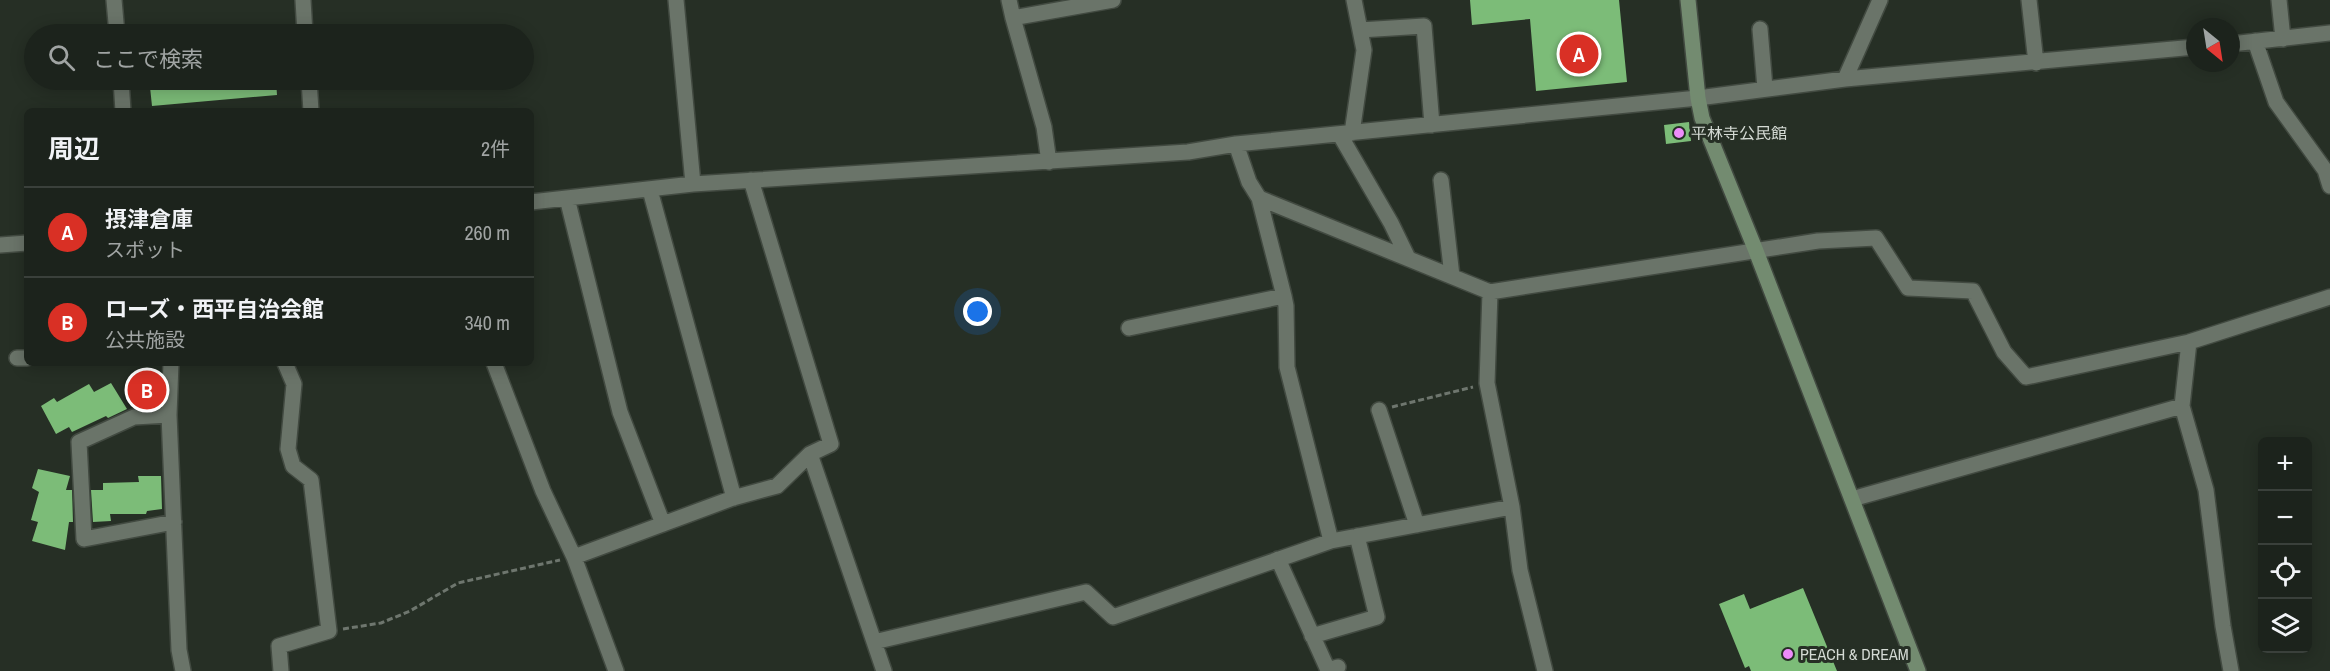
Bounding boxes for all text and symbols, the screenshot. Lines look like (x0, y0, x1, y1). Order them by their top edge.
north arrow (2186, 18, 2240, 72)
search box (24, 24, 534, 90)
pin: A (1560, 32, 1598, 76)
icon: search (45, 41, 78, 74)
text: ここで検索 (93, 44, 203, 74)
place label: 平林寺公民館 (1691, 122, 1787, 144)
marker: 平林寺公民館 (1672, 126, 1686, 140)
text: 周辺 (48, 131, 100, 166)
text: 2件 (481, 135, 510, 162)
text: 摂津倉庫 (105, 204, 193, 234)
text: A (62, 219, 73, 246)
text: 260 m (464, 219, 510, 246)
text: スポット (105, 236, 185, 263)
text: ローズ・西平自治会館 (105, 294, 324, 324)
your location (963, 297, 992, 326)
text: B (62, 309, 73, 336)
text: 340 m (464, 309, 510, 336)
text: 公共施設 (105, 326, 185, 353)
pin: B (128, 368, 166, 412)
map controls (2258, 437, 2312, 653)
button: + (2258, 437, 2312, 491)
button: − (2258, 491, 2312, 545)
button: locate (2258, 545, 2312, 599)
button: layers (2258, 599, 2312, 653)
place label: PEACH & DREAM (1800, 643, 1909, 665)
marker: PEACH & DREAM (1781, 647, 1795, 661)

